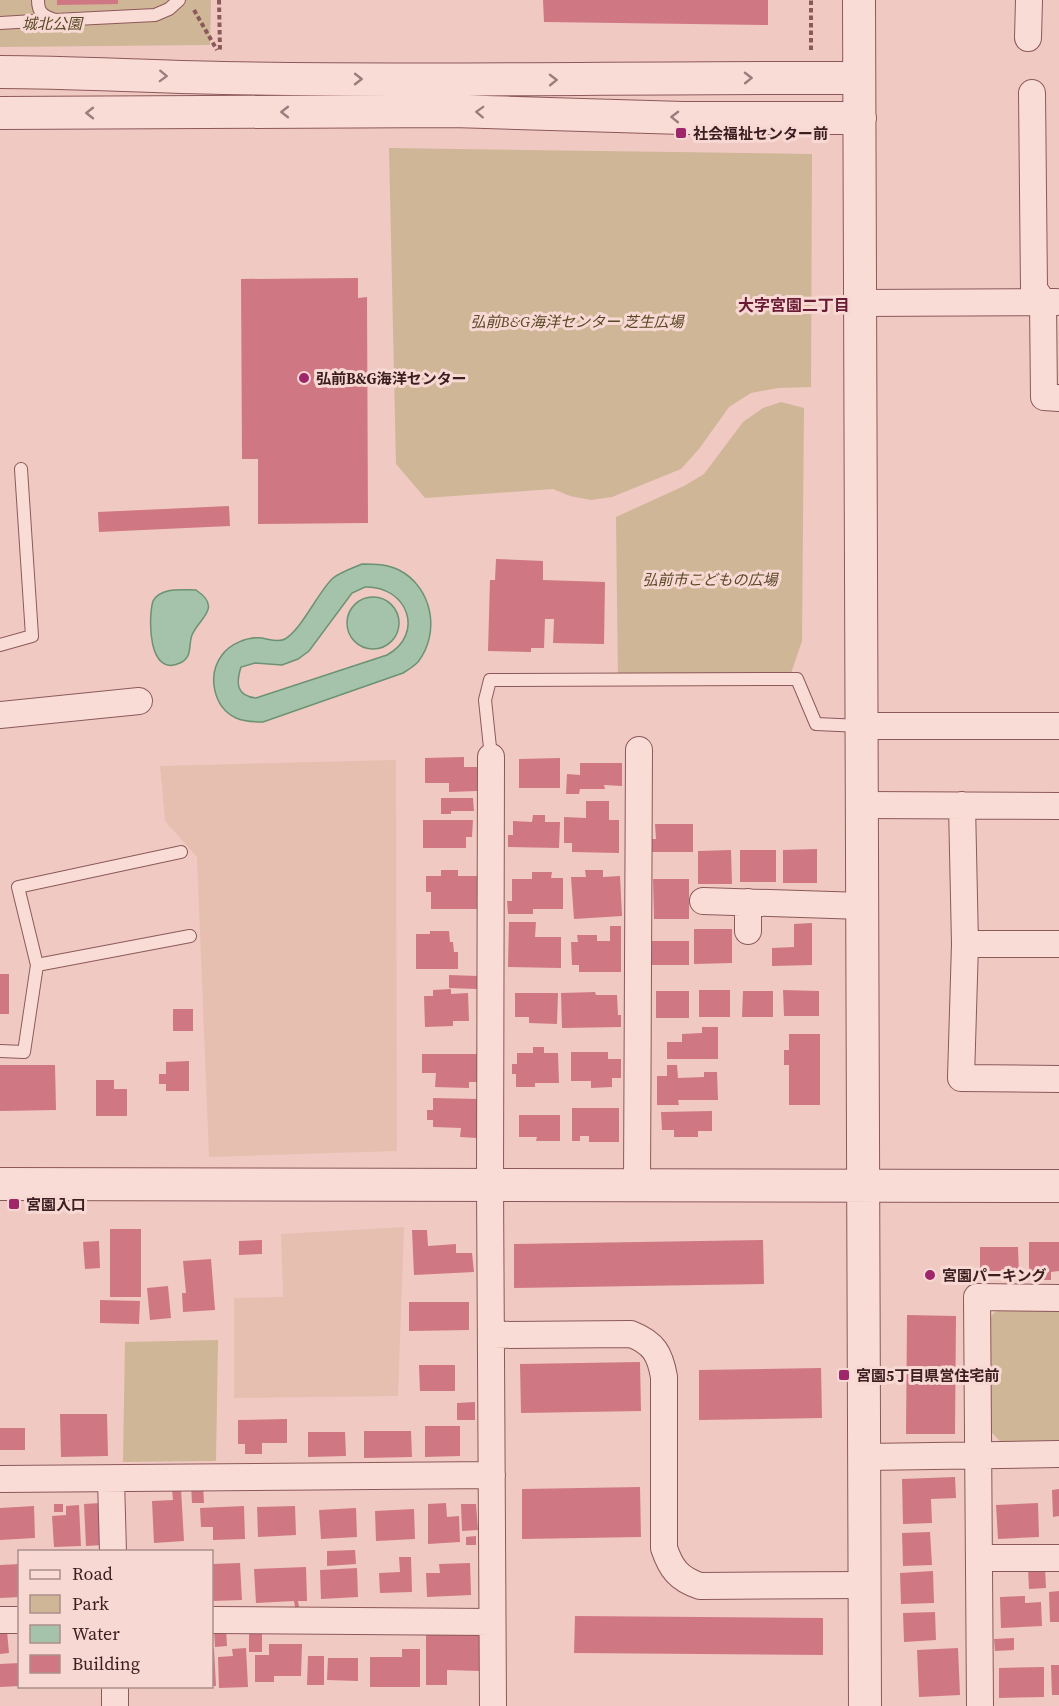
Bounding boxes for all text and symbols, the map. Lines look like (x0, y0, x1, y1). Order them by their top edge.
park label: 城北公園 (22, 13, 84, 34)
one-way arrow (159, 70, 168, 82)
one-way arrow (744, 72, 753, 85)
one-way arrow (354, 73, 363, 86)
one-way arrow (549, 74, 558, 86)
one-way arrow (476, 105, 485, 118)
one-way arrow (281, 106, 290, 118)
one-way arrow (86, 107, 95, 119)
one-way arrow (671, 111, 680, 124)
place label: 社会福祉センター前 (693, 123, 828, 144)
marker: 社会福祉センター前 (674, 126, 688, 140)
district label: 大字宮園二丁目 (738, 294, 850, 316)
park label: 弘前B&G海洋センター 芝生広場 (470, 311, 686, 332)
place label: 弘前B&G海洋センター (316, 368, 467, 389)
marker: 弘前B&G海洋センター (297, 371, 311, 385)
park label: 弘前市こどもの広場 (642, 569, 779, 590)
place label: 宮園入口 (26, 1194, 86, 1215)
marker: 宮園入口 (7, 1197, 21, 1211)
place label: 宮園パーキング (942, 1265, 1047, 1286)
marker: 宮園パーキング (923, 1268, 937, 1282)
place label: 宮園5丁目県営住宅前 (856, 1365, 999, 1386)
marker: 宮園5丁目県営住宅前 (837, 1368, 851, 1382)
legend (18, 1550, 213, 1688)
text: Road (72, 1561, 113, 1586)
text: Park (72, 1591, 109, 1616)
text: Water (72, 1621, 120, 1646)
text: Building (72, 1651, 140, 1676)

